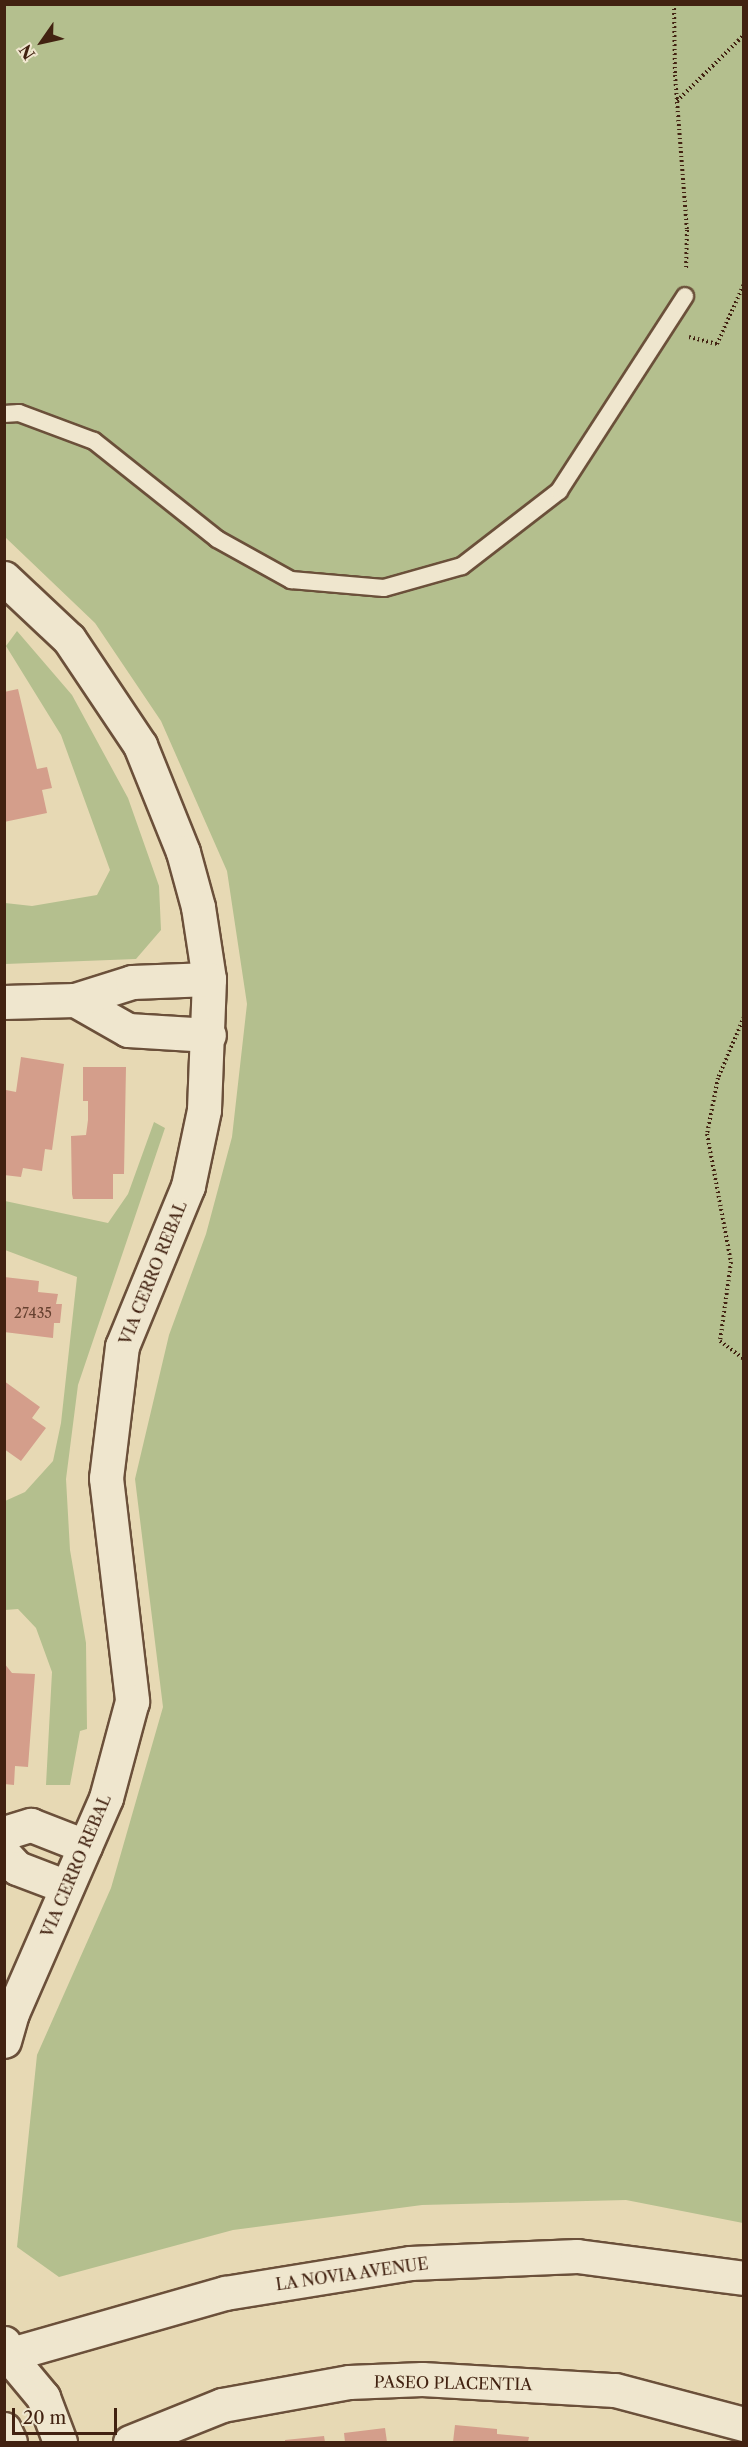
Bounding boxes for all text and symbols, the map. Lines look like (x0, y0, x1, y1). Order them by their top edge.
north arrow (12, 12, 72, 72)
text: N (15, 41, 39, 63)
street label: VIA CERRO REBAL (115, 1198, 191, 1348)
house number: 27435 (14, 1305, 52, 1321)
street label: VIA CERRO REBAL (37, 1791, 115, 1941)
street label: LA NOVIA AVENUE (273, 2254, 431, 2294)
street label: PASEO PLACENTIA (374, 2372, 532, 2394)
scale bar (15, 2396, 120, 2434)
text: 20 m (23, 2407, 66, 2429)

